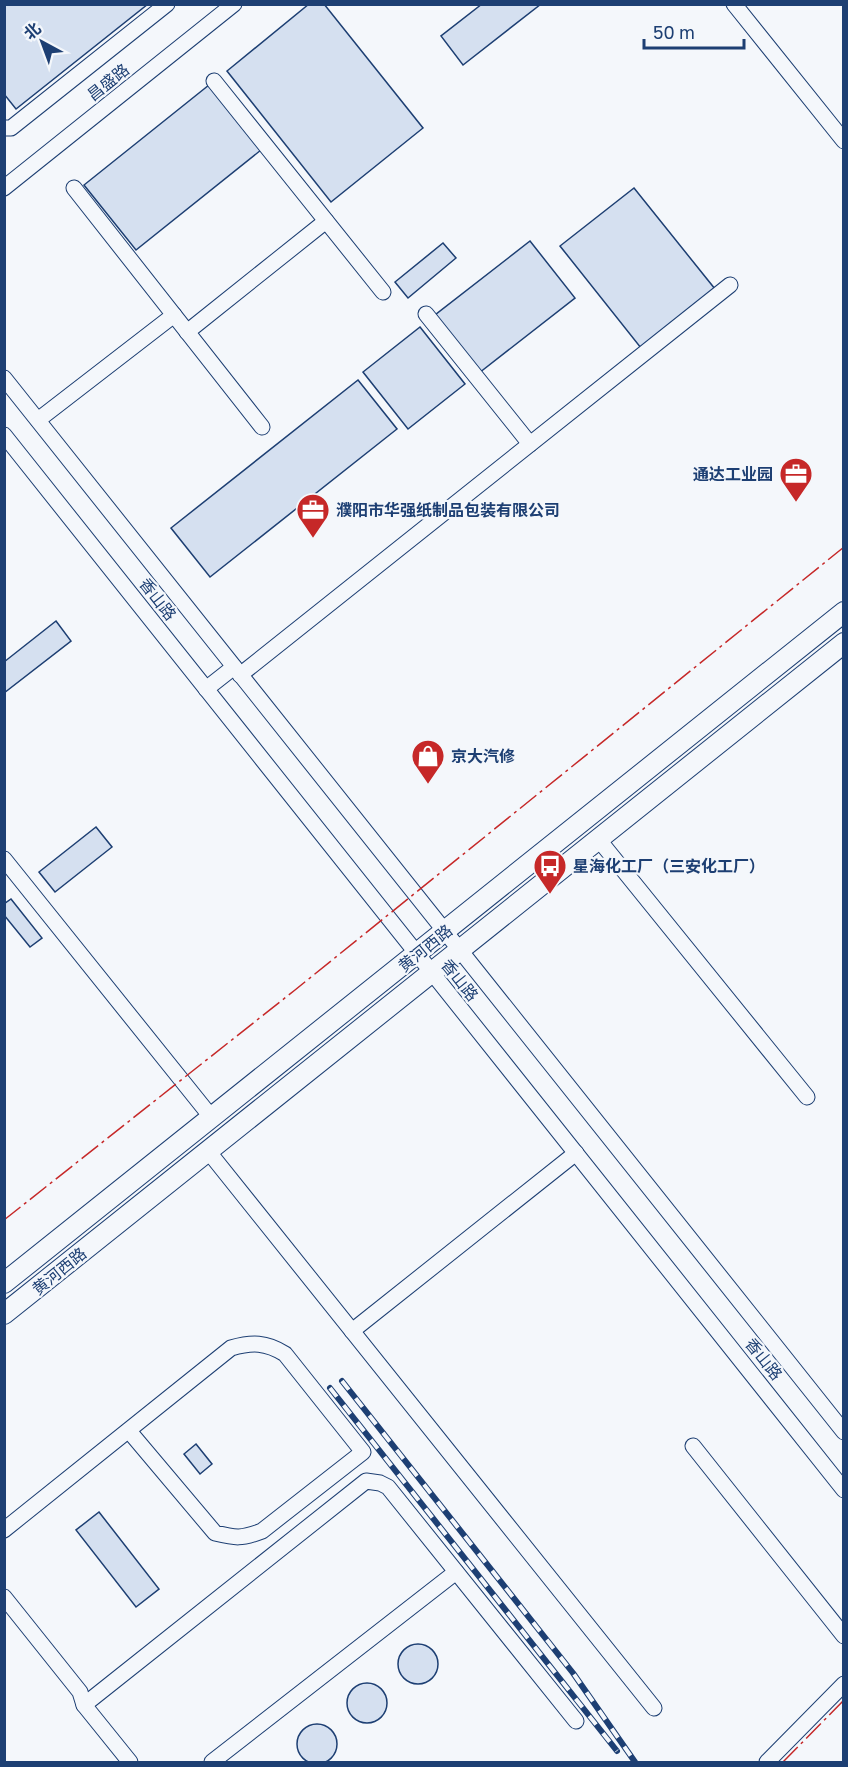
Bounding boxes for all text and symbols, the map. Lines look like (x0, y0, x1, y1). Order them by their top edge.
north arrow (12, 12, 72, 72)
scale bar (644, 12, 744, 50)
text: 北 (20, 18, 45, 43)
text: 50 m (653, 21, 695, 43)
street label: 昌盛路 (83, 59, 133, 105)
office icon: 通达工业园 (778, 456, 814, 503)
place label: 通达工业园 (693, 464, 773, 484)
office icon: 濮阳市华强纸制品包装有限公司 (295, 492, 331, 539)
place label: 濮阳市华强纸制品包装有限公司 (336, 500, 560, 520)
street label: 香山路 (135, 574, 181, 624)
shop icon: 京大汽修 (410, 738, 446, 785)
place label: 京大汽修 (451, 746, 515, 766)
bus stop icon: 星海化工厂（三安化工厂） (532, 848, 568, 895)
place label: 星海化工厂（三安化工厂） (573, 856, 765, 876)
street label: 黄河西路 (394, 920, 456, 976)
street label: 香山路 (437, 955, 483, 1005)
street label: 黄河西路 (28, 1243, 90, 1299)
street label: 香山路 (741, 1334, 787, 1384)

